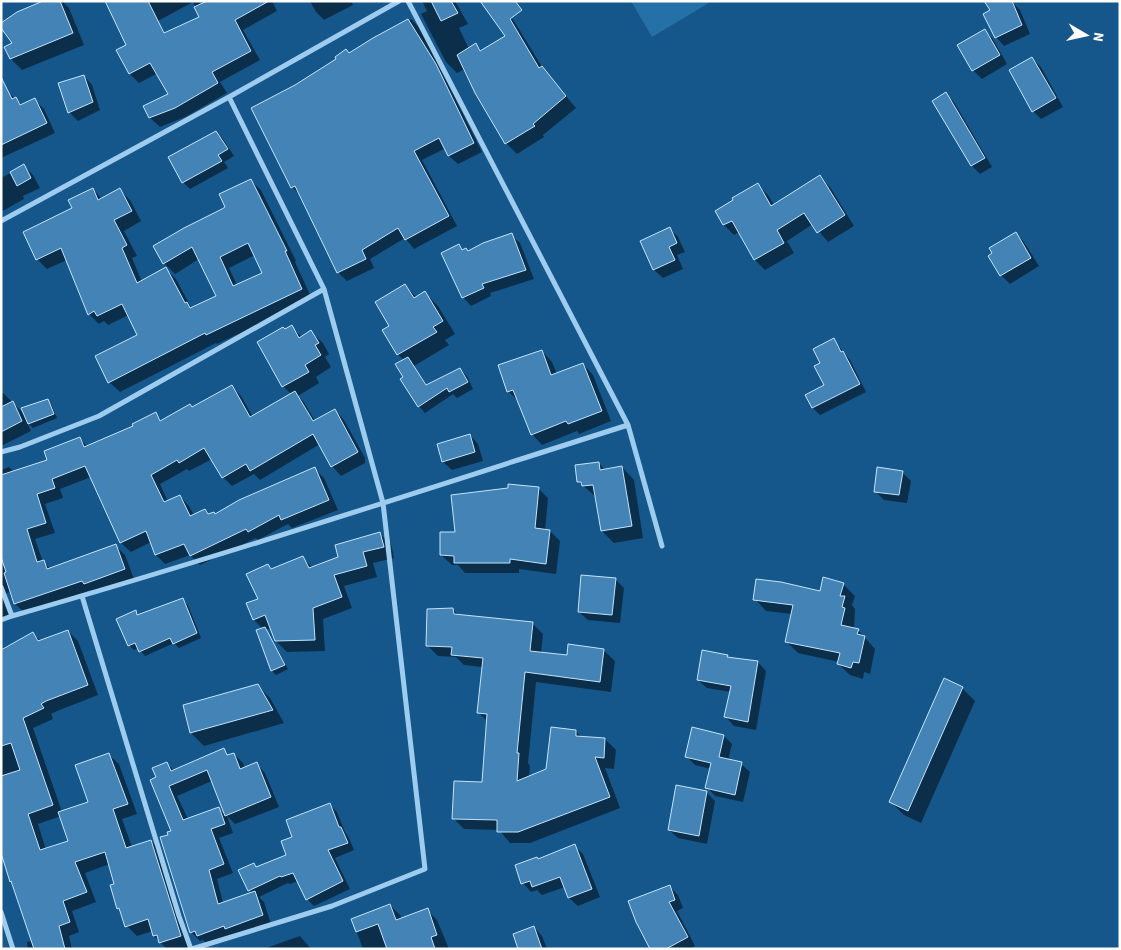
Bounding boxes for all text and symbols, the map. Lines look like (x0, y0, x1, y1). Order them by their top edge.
north arrow (1061, 10, 1111, 60)
text: N (1087, 31, 1108, 43)

